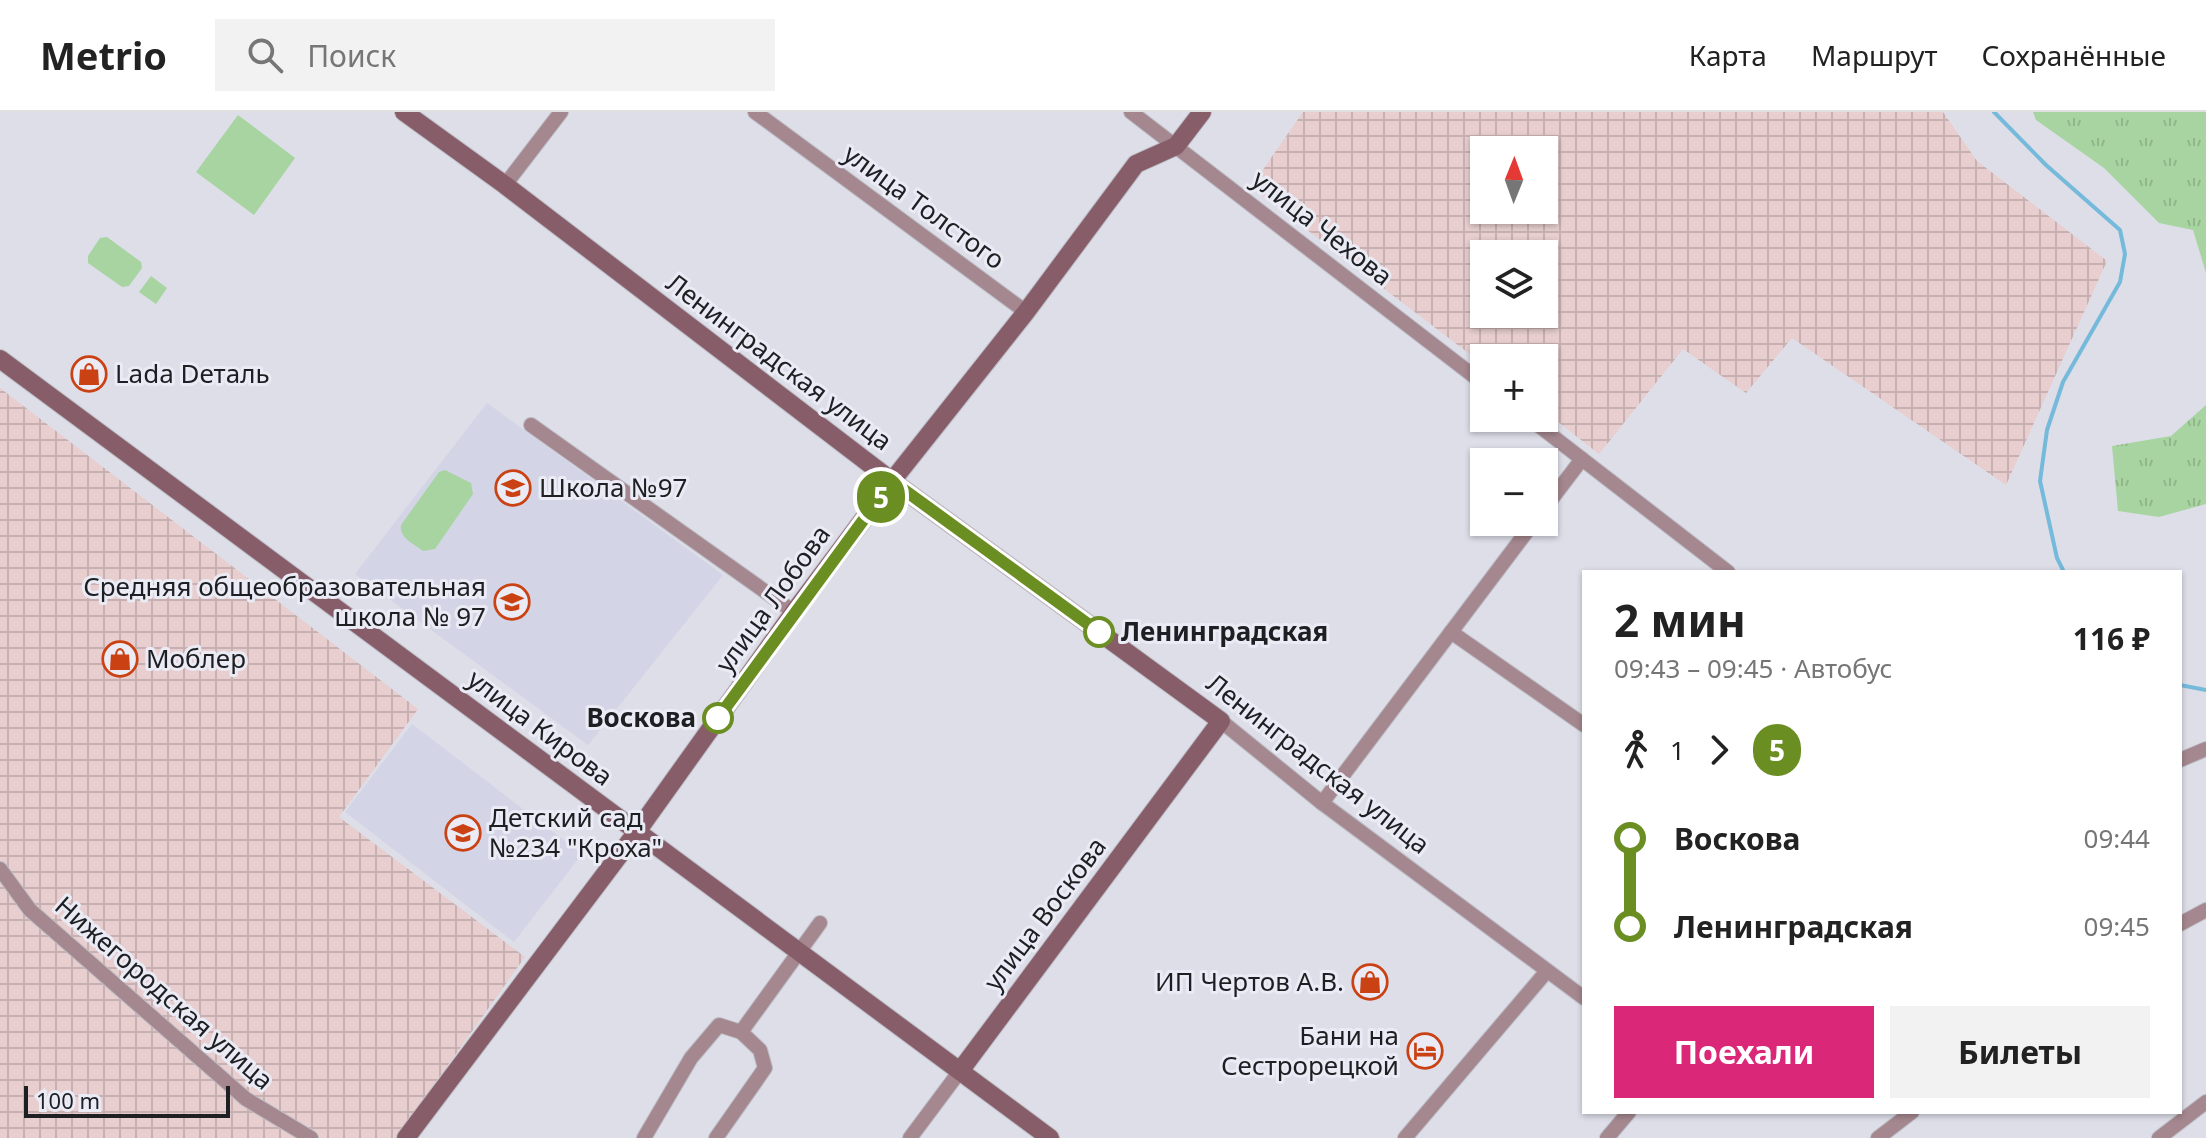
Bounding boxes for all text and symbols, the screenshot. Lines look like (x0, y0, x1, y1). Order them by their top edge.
search box (215, 19, 775, 91)
text: Metrio (40, 29, 167, 81)
icon: search (243, 33, 287, 77)
text: Поиск (307, 35, 396, 76)
text: Карта (1689, 36, 1767, 74)
text: Маршрут (1811, 36, 1937, 74)
text: Сохранённые (1981, 36, 2166, 74)
street label: улица Толстого (837, 135, 1013, 277)
north arrow (1470, 136, 1558, 224)
map controls (1470, 136, 1558, 536)
street label: улица Чехова (1245, 161, 1400, 293)
button: layers (1470, 240, 1558, 328)
street label: Ленинградская улица (659, 264, 900, 458)
button: + (1470, 344, 1558, 432)
shop icon: Lada Dеталь (70, 355, 108, 393)
place label: Lada Dеталь (115, 355, 270, 391)
button: − (1470, 448, 1558, 536)
school or university icon: Школа №97 (494, 469, 532, 507)
place label: Школа №97 (539, 469, 687, 505)
line badge: 5 (855, 471, 907, 523)
text: 5 (873, 478, 889, 516)
street label: улица Лобова (706, 517, 838, 679)
place label: Средняя общеобразовательная школа № 97 (83, 568, 486, 634)
school or university icon: Средняя общеобразовательная школа № 97 (493, 583, 531, 621)
text: 2 мин (1614, 590, 1746, 650)
place label: Ленинградская (1121, 613, 1328, 649)
marker: Ленинградская (1084, 617, 1114, 647)
text: 116 ₽ (2073, 618, 2150, 659)
shop icon: Моблер (101, 640, 139, 678)
place label: Моблер (146, 640, 246, 676)
text: 09:43 – 09:45 · Автобус (1614, 650, 1892, 686)
street label: улица Кирова (461, 661, 621, 794)
street label: Ленинградская улица (1200, 665, 1438, 862)
place label: Воскова (586, 699, 696, 735)
marker: Воскова (703, 703, 733, 733)
icon: walk (1614, 728, 1658, 772)
icon: forward (1697, 728, 1741, 772)
text: 5 (1769, 731, 1785, 769)
text: 1 (1670, 732, 1685, 768)
place label: Детский сад №234 "Кроха" (489, 799, 662, 865)
school or university icon: Детский сад №234 "Кроха" (444, 814, 482, 852)
text: Воскова (1674, 818, 1800, 859)
text: 09:44 (2084, 820, 2150, 856)
street label: улица Воскова (975, 829, 1114, 997)
street label: Нижегородская улица (48, 887, 282, 1097)
text: Ленинградская (1674, 906, 1913, 947)
text: 09:45 (2084, 908, 2150, 944)
place label: ИП Чертов А.В. (1155, 963, 1344, 999)
shop icon: ИП Чертов А.В. (1351, 963, 1389, 1001)
button: Поехали (1614, 1006, 1874, 1098)
button: Билеты (1890, 1006, 2150, 1098)
place label: Бани на Сестрорецкой (1221, 1017, 1399, 1083)
hotel icon: Бани на Сестрорецкой (1406, 1032, 1444, 1070)
scale bar (24, 1082, 230, 1118)
text: 100 m (36, 1085, 100, 1115)

